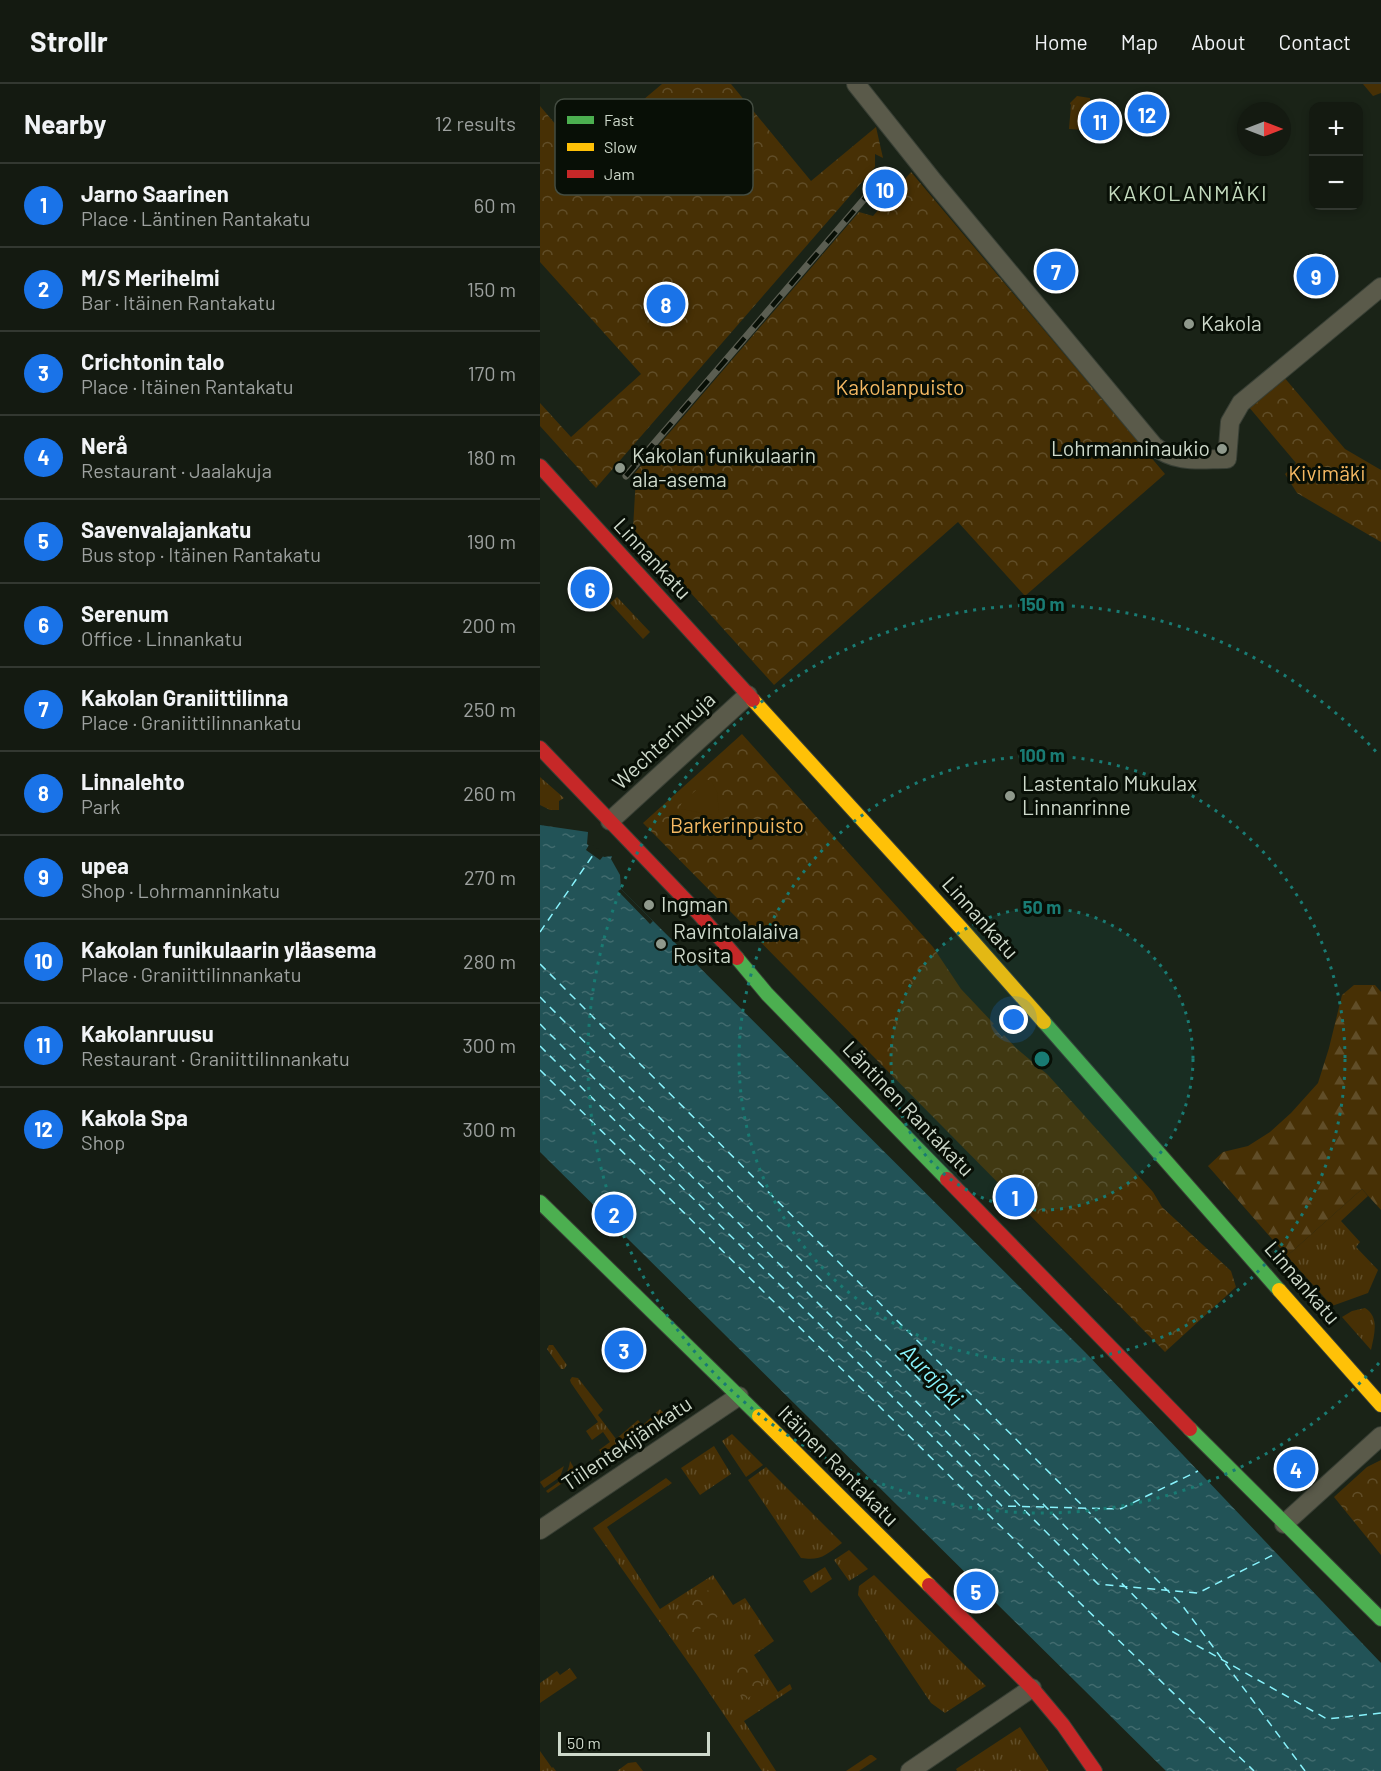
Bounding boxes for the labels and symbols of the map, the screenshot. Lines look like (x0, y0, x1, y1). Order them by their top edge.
pin: 12 (1128, 92, 1166, 136)
legend (555, 99, 753, 195)
pin: 11 (1080, 99, 1120, 144)
north arrow (1237, 102, 1291, 156)
text: Fast (604, 110, 634, 129)
text: Slow (604, 137, 637, 156)
text: Jam (604, 164, 635, 183)
pin: 10 (866, 166, 904, 212)
district label: KAKOLANMÄKI (1108, 179, 1268, 205)
pin: 7 (1036, 248, 1076, 294)
pin: 9 (1296, 254, 1336, 298)
pin: 8 (646, 282, 686, 326)
place label: Kakola (1201, 310, 1262, 335)
marker: Kakola (1182, 317, 1196, 331)
park label: Kakolanpuisto (835, 374, 965, 399)
place label: Lohrmanninaukio (1051, 435, 1210, 460)
place label: Kakolan funikulaarin ala-asema (632, 442, 816, 491)
marker: Lohrmanninaukio (1215, 442, 1229, 456)
park label: Kivimäki (1288, 460, 1366, 485)
marker: Kakolan funikulaarin ala-asema (613, 461, 627, 475)
street label: Linnankatu (609, 512, 697, 604)
pin: 6 (571, 566, 610, 612)
text: 150 m (1020, 593, 1064, 615)
street label: Wechterinkuja (606, 686, 720, 794)
text: 100 m (1019, 744, 1065, 766)
place label: Lastentalo Mukulax Linnanrinne (1022, 770, 1197, 819)
marker: Lastentalo Mukulax Linnanrinne (1003, 789, 1017, 803)
park label: Barkerinpuisto (670, 812, 804, 837)
street label: Linnankatu (938, 871, 1024, 963)
place label: Ingman (661, 891, 728, 916)
text: 50 m (1023, 896, 1061, 918)
marker: Ingman (642, 898, 656, 912)
place label: Ravintolalaiva Rosita (673, 918, 799, 967)
marker: Ravintolalaiva Rosita (654, 937, 668, 951)
your location (999, 1005, 1028, 1034)
street label: Läntinen Rantakatu (838, 1035, 980, 1181)
centre of rings (1032, 1049, 1052, 1069)
pin: 1 (996, 1174, 1034, 1220)
pin: 2 (594, 1192, 634, 1236)
street label: Linnankatu (1260, 1235, 1346, 1329)
pin: 3 (604, 1328, 644, 1372)
water label: Aurajoki (896, 1338, 969, 1411)
street label: Tiilentekijänkatu (557, 1390, 696, 1495)
street label: Itäinen Rantakatu (774, 1399, 905, 1530)
pin: 4 (1276, 1446, 1316, 1492)
pin: 5 (956, 1568, 996, 1614)
scale bar (558, 1729, 710, 1756)

